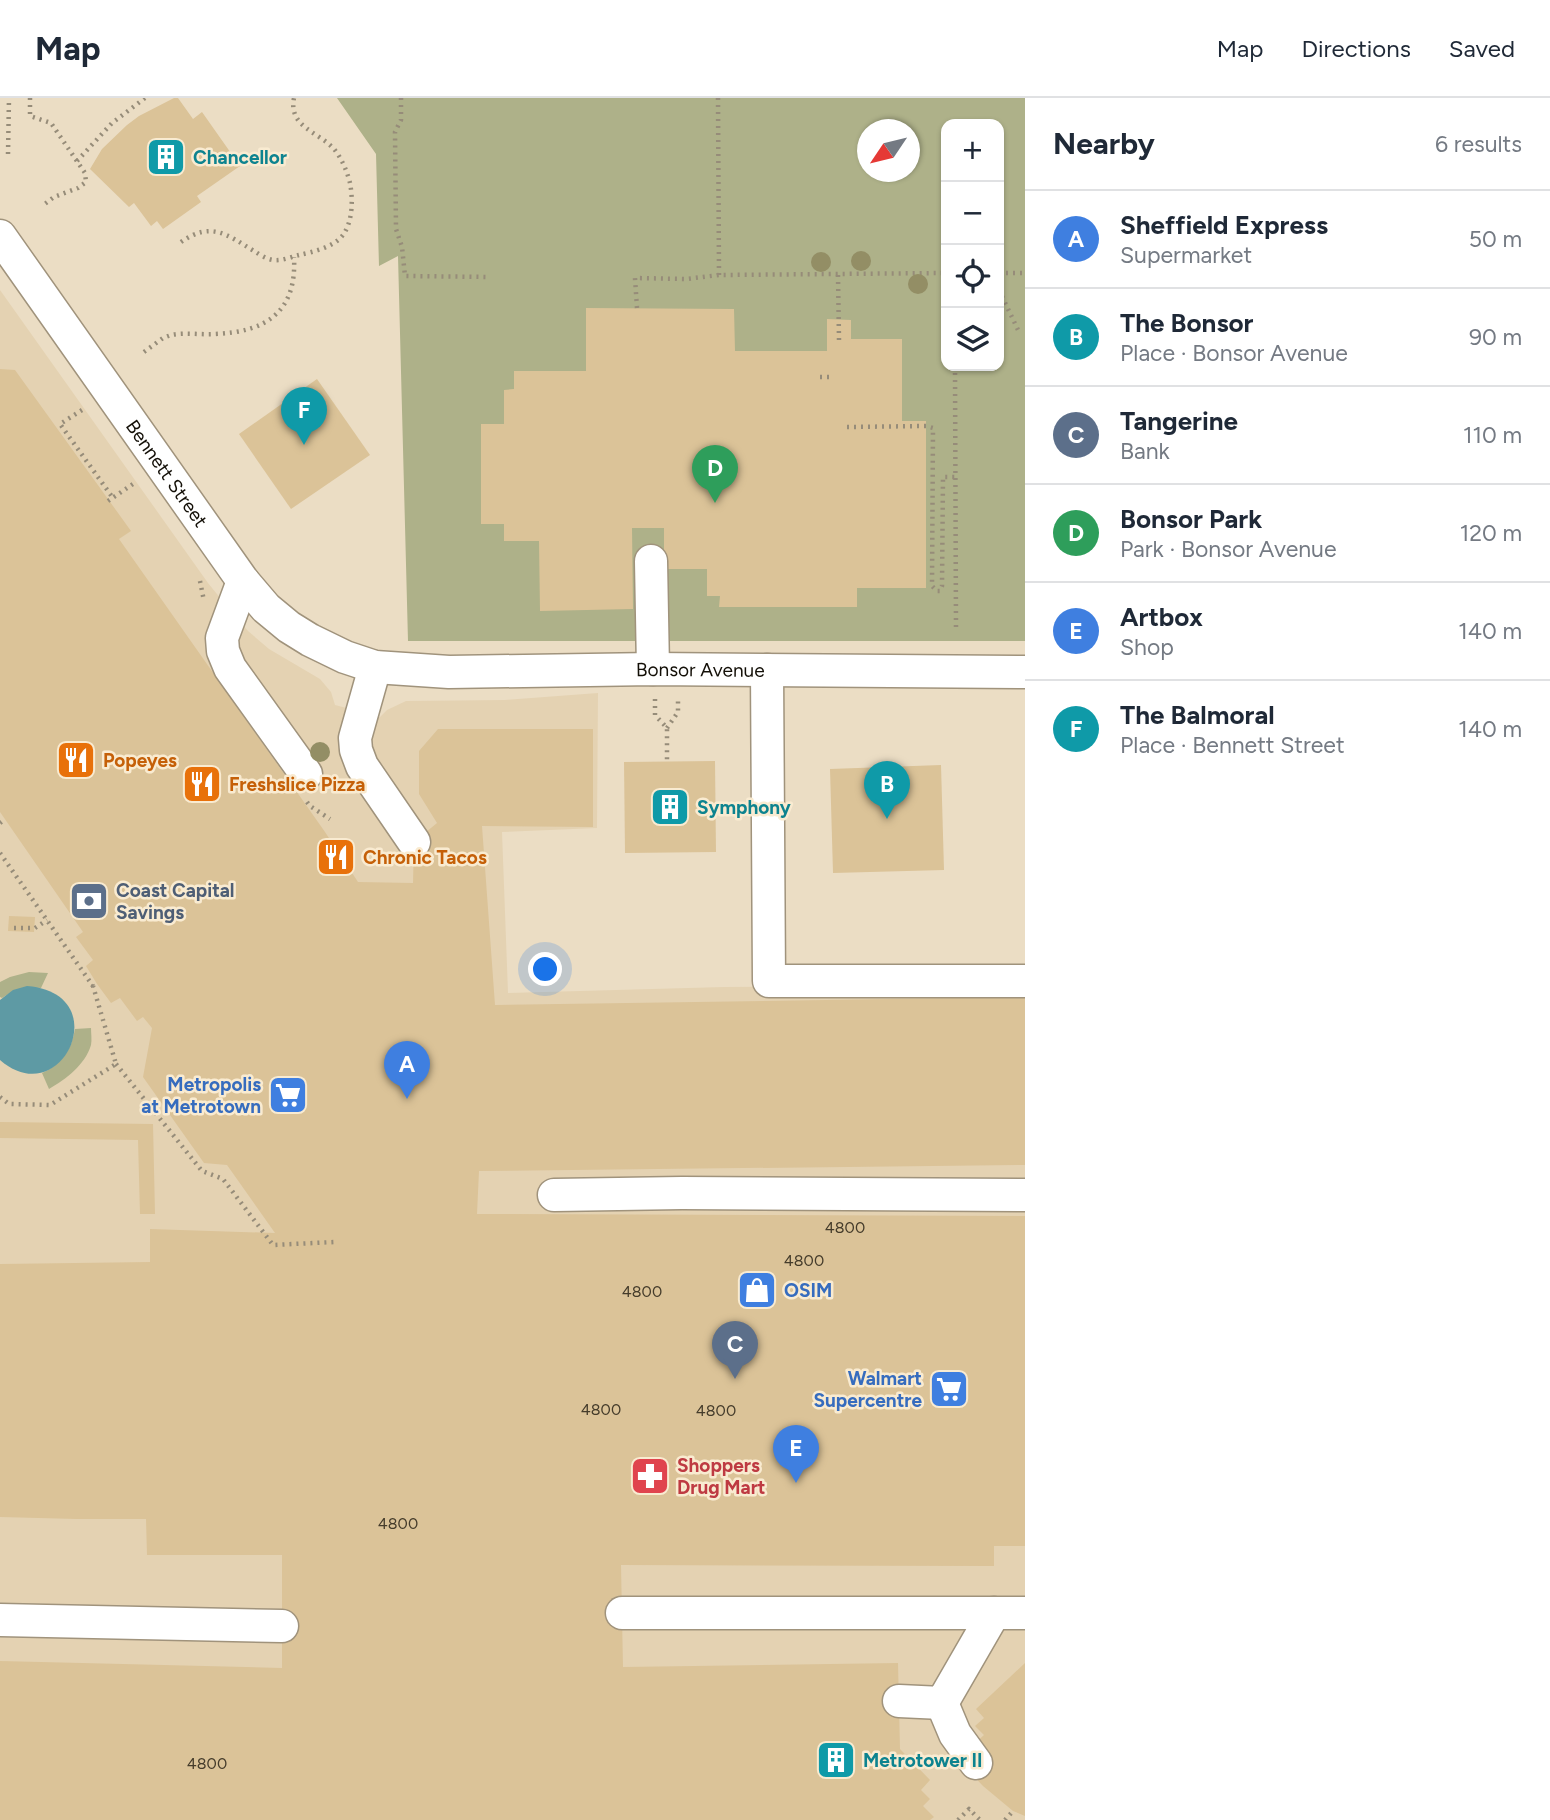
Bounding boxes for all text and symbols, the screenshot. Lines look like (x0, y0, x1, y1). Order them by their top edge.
text: Map (35, 29, 101, 68)
text: Map (1217, 34, 1263, 63)
text: Directions (1301, 34, 1411, 63)
text: Saved (1449, 34, 1515, 63)
north arrow (857, 119, 920, 182)
map controls (941, 119, 1004, 371)
button: + (941, 119, 1004, 182)
text: Nearby (1053, 125, 1155, 162)
text: 6 results (1435, 130, 1522, 158)
building icon: Chancellor (145, 136, 187, 178)
place label: Chancellor (193, 146, 287, 169)
button: − (941, 182, 1004, 245)
text: Sheffield Express (1120, 209, 1328, 241)
text: A (1068, 225, 1084, 253)
text: 50 m (1469, 225, 1522, 253)
text: Supermarket (1120, 241, 1252, 269)
button: locate (941, 245, 1004, 308)
text: The Bonsor (1120, 307, 1253, 339)
button: layers (941, 308, 1004, 371)
text: B (1069, 323, 1083, 351)
text: 90 m (1469, 323, 1522, 351)
text: Place · Bonsor Avenue (1120, 339, 1348, 367)
pin: F (281, 387, 327, 445)
text: Tangerine (1120, 405, 1238, 437)
street label: Bennett Street (121, 415, 212, 531)
text: C (1068, 421, 1084, 449)
text: 110 m (1463, 421, 1522, 449)
text: Bank (1120, 437, 1170, 465)
pin: D (692, 445, 738, 503)
text: Bonsor Park (1120, 503, 1262, 535)
text: D (1068, 519, 1084, 547)
text: 120 m (1460, 519, 1522, 547)
text: Park · Bonsor Avenue (1120, 535, 1336, 563)
text: Artbox (1120, 601, 1203, 633)
text: E (1069, 617, 1083, 645)
text: 140 m (1458, 617, 1522, 645)
text: Shop (1120, 633, 1174, 661)
street label: Bonsor Avenue (636, 658, 765, 682)
text: The Balmoral (1120, 699, 1275, 731)
text: F (1070, 715, 1082, 743)
text: 140 m (1458, 715, 1522, 743)
text: Place · Bennett Street (1120, 731, 1345, 759)
restaurant icon: Popeyes (55, 739, 97, 781)
place label: Popeyes (103, 749, 177, 772)
pin: B (864, 761, 910, 819)
restaurant icon: Freshslice Pizza (181, 763, 223, 805)
place label: Freshslice Pizza (229, 773, 365, 796)
building icon: Symphony (649, 786, 691, 828)
place label: Symphony (697, 796, 791, 819)
restaurant icon: Chronic Tacos (315, 836, 357, 878)
place label: Chronic Tacos (363, 846, 487, 869)
place label: Coast Capital Savings (116, 879, 235, 924)
bank icon: Coast Capital Savings (68, 880, 110, 922)
your location (528, 952, 562, 986)
pin: A (384, 1041, 430, 1099)
place label: Metropolis at Metrotown (141, 1073, 261, 1118)
supermarket icon: Metropolis at Metrotown (267, 1074, 309, 1116)
house number: 4800 (825, 1218, 865, 1237)
house number: 4800 (784, 1251, 824, 1270)
shop icon: OSIM (736, 1269, 778, 1311)
place label: OSIM (784, 1279, 832, 1302)
house number: 4800 (622, 1282, 662, 1301)
pin: C (712, 1321, 758, 1379)
place label: Walmart Supercentre (813, 1367, 922, 1412)
supermarket icon: Walmart Supercentre (928, 1368, 970, 1410)
house number: 4800 (581, 1400, 621, 1419)
house number: 4800 (696, 1401, 736, 1420)
pin: E (773, 1425, 819, 1483)
place label: Shoppers Drug Mart (677, 1454, 766, 1499)
pharmacy icon: Shoppers Drug Mart (629, 1455, 671, 1497)
house number: 4800 (378, 1514, 418, 1533)
building icon: Metrotower II (815, 1739, 857, 1781)
place label: Metrotower II (863, 1749, 983, 1772)
house number: 4800 (187, 1754, 227, 1773)

